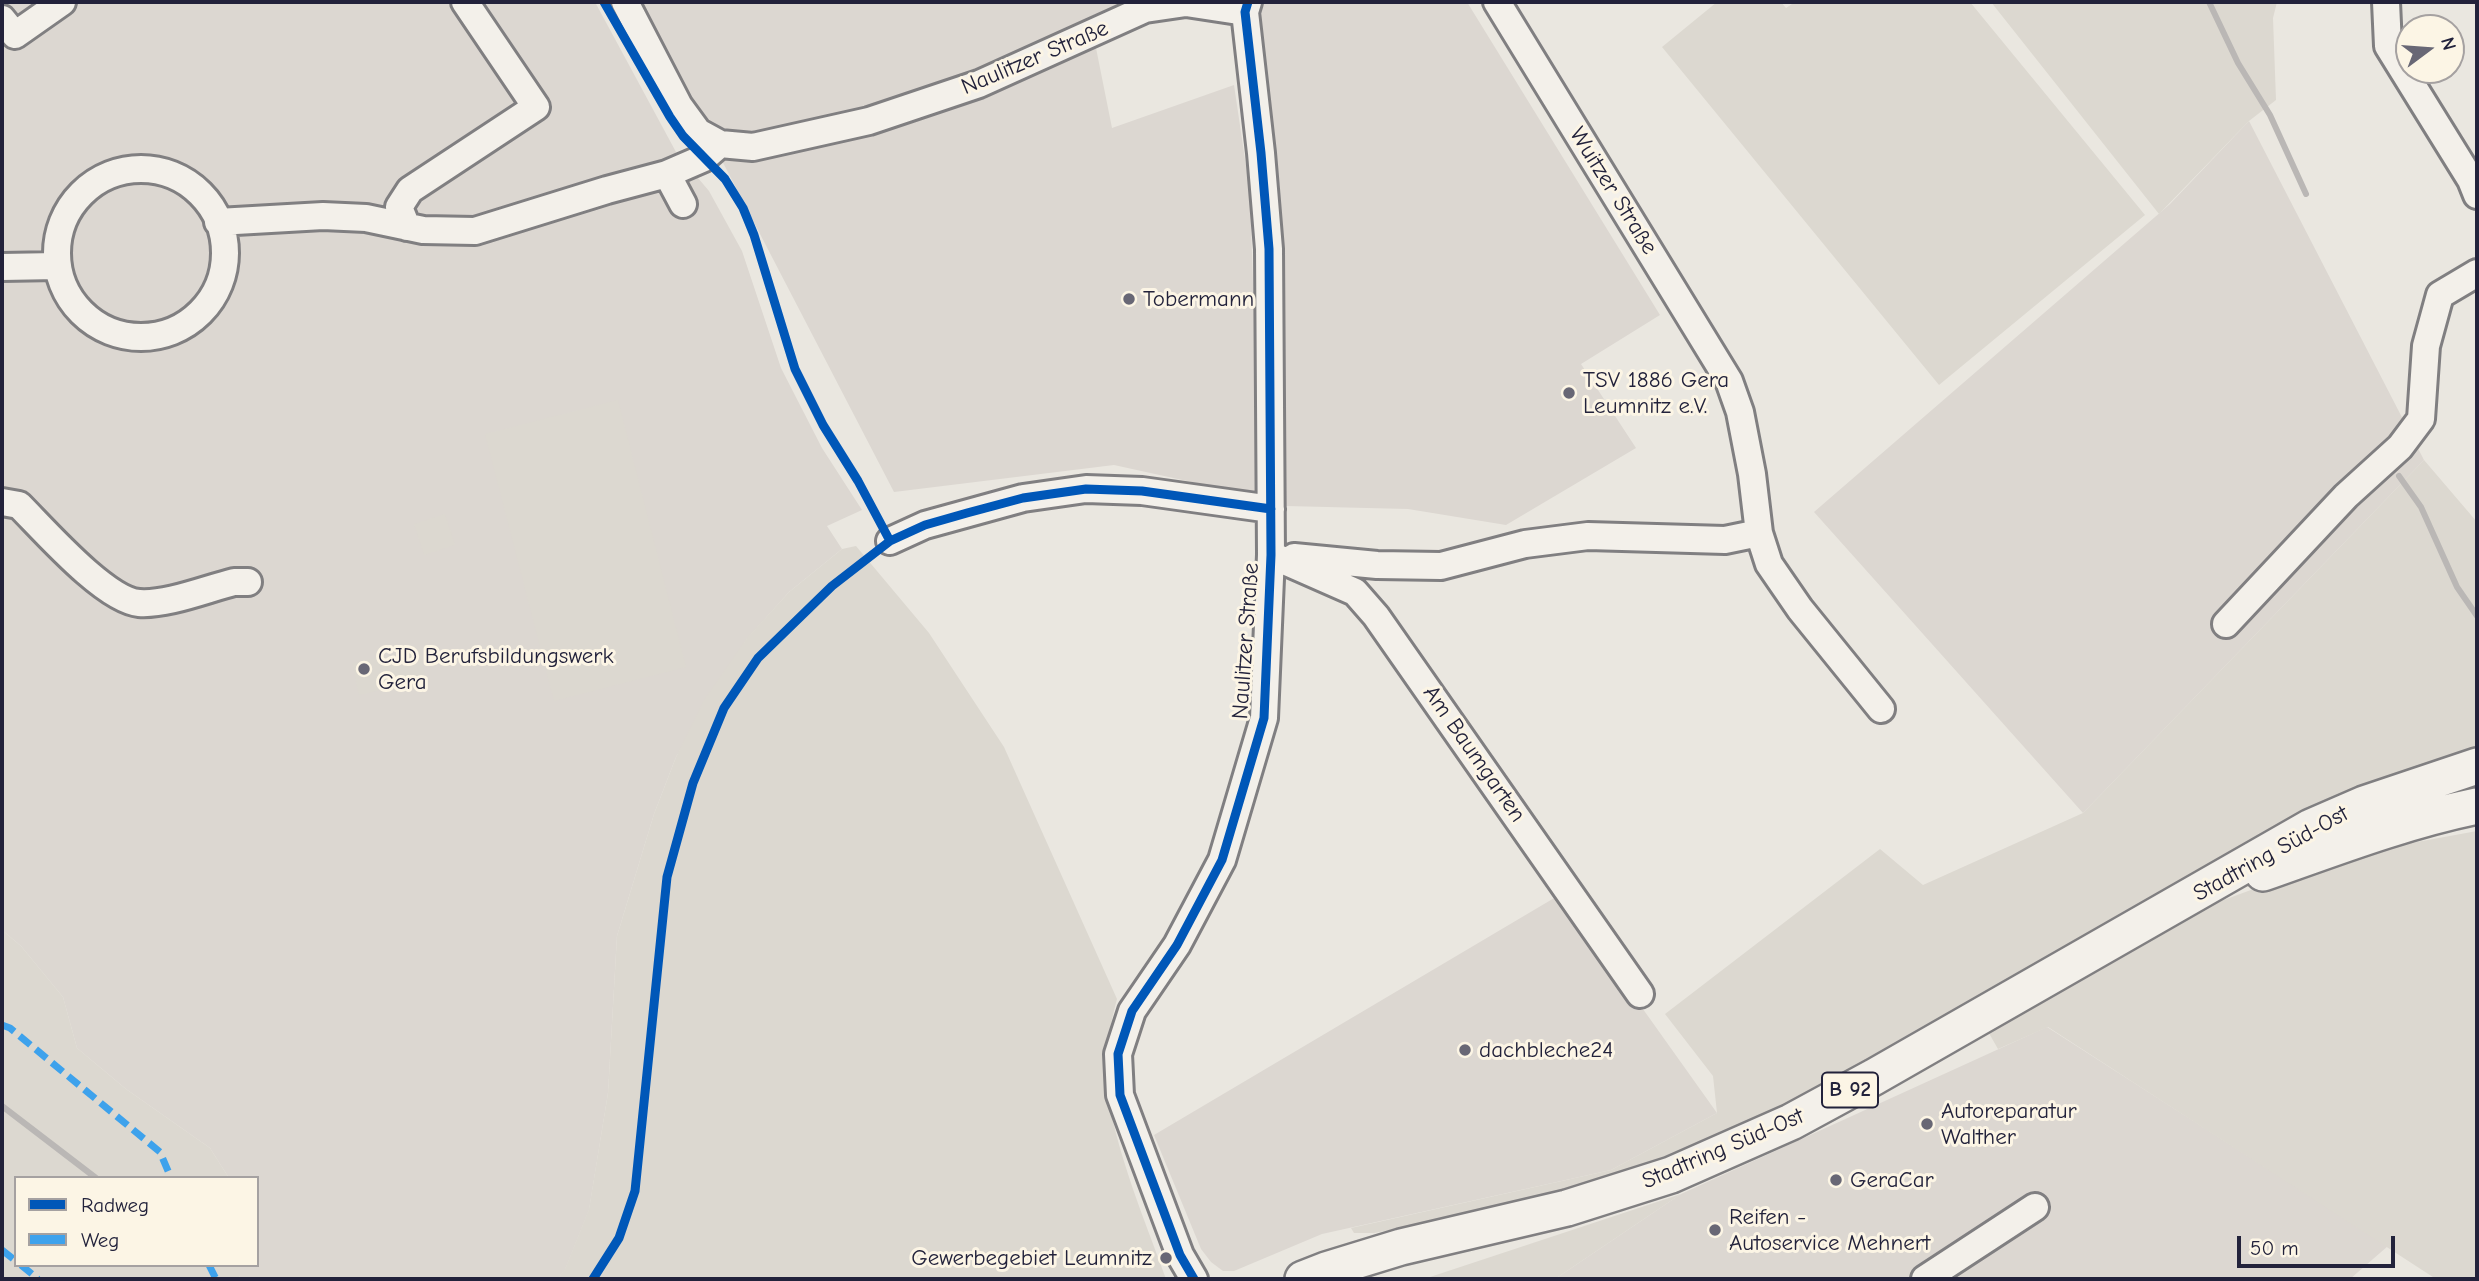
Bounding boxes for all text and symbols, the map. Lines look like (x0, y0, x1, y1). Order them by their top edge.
north arrow (2395, 14, 2465, 84)
street label: Naulitzer Straße (957, 15, 1113, 101)
text: N (2436, 35, 2461, 53)
street label: Wuitzer Straße (1563, 122, 1663, 260)
place label: Tobermann (1143, 285, 1254, 313)
marker: Tobermann (1121, 291, 1137, 307)
place label: TSV 1886 Gera Leumnitz e.V. (1583, 366, 1729, 420)
marker: TSV 1886 Gera Leumnitz e.V. (1561, 385, 1577, 401)
street label: Naulitzer Straße (1227, 562, 1265, 720)
place label: CJD Berufsbildungswerk Gera (378, 642, 614, 696)
marker: CJD Berufsbildungswerk Gera (356, 661, 372, 677)
street label: Am Baumgarten (1417, 680, 1531, 828)
street label: Stadtring Süd-Ost (2189, 800, 2353, 908)
place label: dachbleche24 (1479, 1036, 1613, 1064)
marker: dachbleche24 (1457, 1042, 1473, 1058)
road number: B 92 (1822, 1072, 1878, 1108)
place label: Autoreparatur Walther (1941, 1097, 2077, 1151)
street label: Stadtring Süd-Ost (1638, 1102, 1808, 1196)
marker: Autoreparatur Walther (1919, 1116, 1935, 1132)
place label: GeraCar (1850, 1166, 1934, 1194)
marker: GeraCar (1828, 1172, 1844, 1188)
legend (14, 1176, 259, 1267)
text: Radweg (81, 1193, 149, 1217)
place label: Reifen - Autoservice Mehnert (1729, 1203, 1930, 1257)
marker: Reifen - Autoservice Mehnert (1707, 1222, 1723, 1238)
scale bar (2241, 1222, 2398, 1266)
text: Weg (81, 1228, 119, 1252)
text: 50 m (2250, 1236, 2299, 1260)
place label: Gewerbegebiet Leumnitz (911, 1244, 1152, 1272)
marker: Gewerbegebiet Leumnitz (1158, 1250, 1174, 1266)

